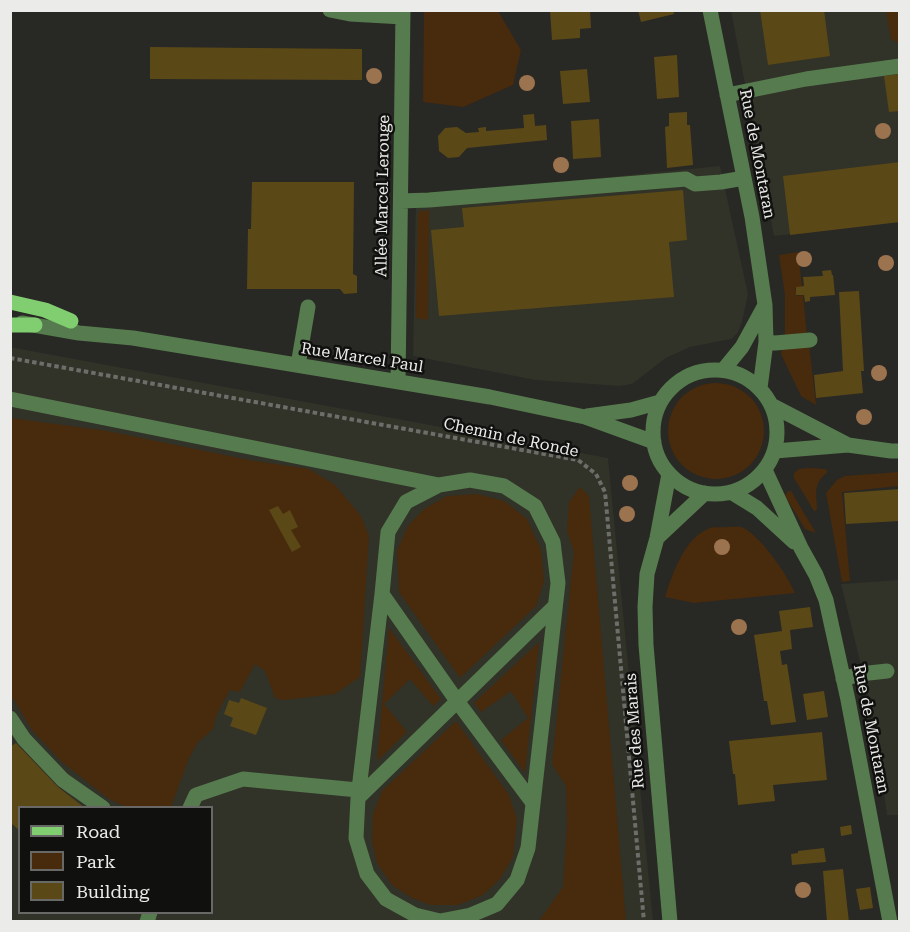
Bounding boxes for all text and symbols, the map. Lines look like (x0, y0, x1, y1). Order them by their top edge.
street label: Rue de Montaran (735, 87, 779, 221)
street label: Allée Marcel Lerouge (372, 115, 394, 277)
street label: Rue Marcel Paul (299, 339, 425, 377)
street label: Chemin de Ronde (442, 414, 580, 462)
street label: Rue de Montaran (849, 662, 893, 796)
street label: Rue des Marais (621, 673, 649, 789)
legend (18, 806, 213, 914)
text: Road (76, 821, 120, 842)
text: Park (76, 851, 116, 872)
text: Building (76, 881, 150, 902)

